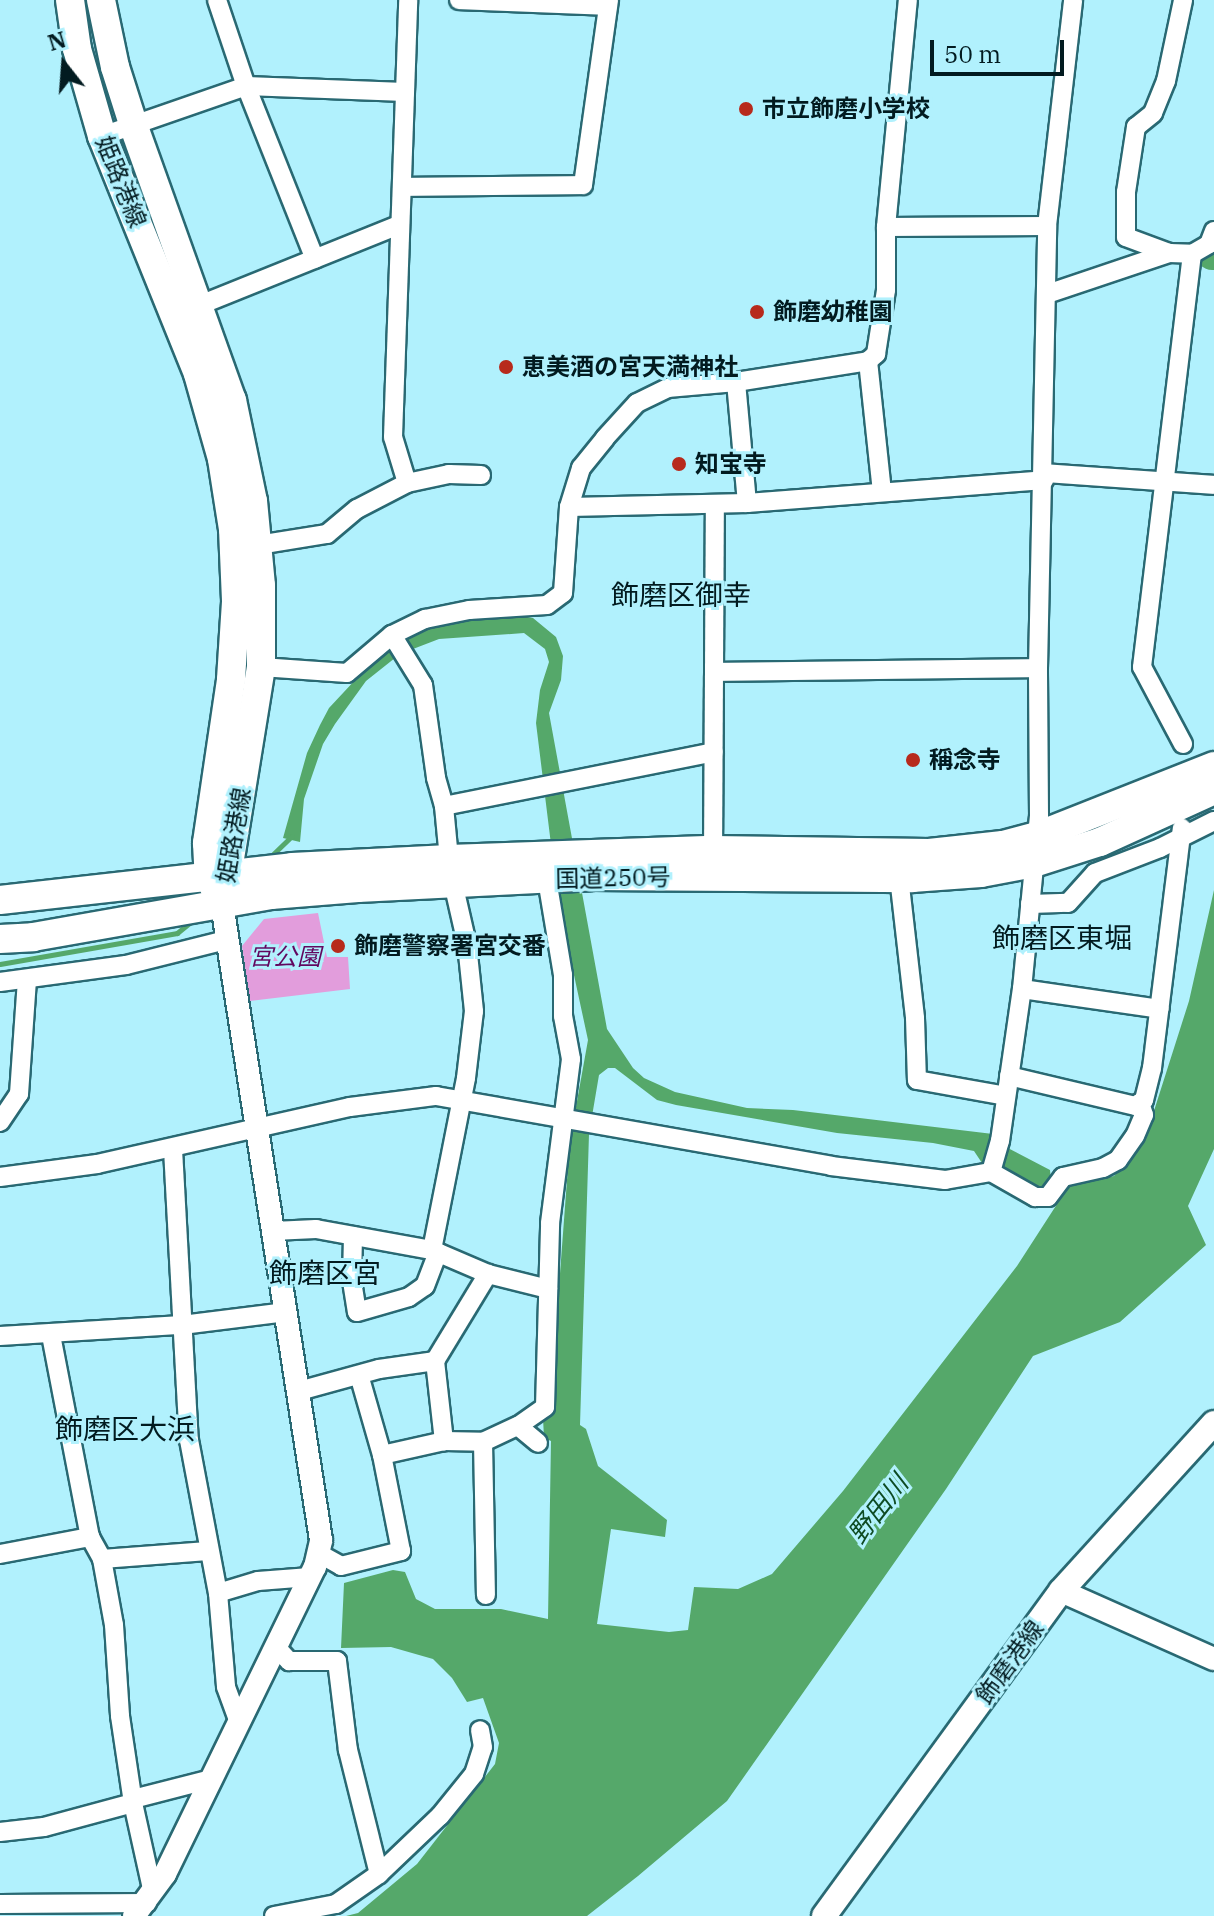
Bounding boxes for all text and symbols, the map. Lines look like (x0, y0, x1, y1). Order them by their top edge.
north arrow (24, 24, 104, 104)
text: N (44, 24, 69, 57)
scale bar (934, 24, 1068, 74)
text: 50 m (944, 38, 1001, 70)
place label: 市立飾磨小学校 (762, 95, 930, 123)
marker: 市立飾磨小学校 (737, 100, 755, 118)
street label: 姫路港線 (90, 132, 152, 232)
place label: 飾磨幼稚園 (773, 298, 893, 326)
marker: 飾磨幼稚園 (748, 303, 766, 321)
place label: 恵美酒の宮天満神社 (522, 353, 738, 381)
marker: 恵美酒の宮天満神社 (497, 358, 515, 376)
place label: 知宝寺 (695, 450, 767, 478)
marker: 知宝寺 (670, 455, 688, 473)
district label: 飾磨区御幸 (611, 578, 751, 612)
place label: 稱念寺 (929, 746, 1001, 774)
marker: 稱念寺 (904, 751, 922, 769)
street label: 姫路港線 (211, 785, 257, 885)
street label: 国道250号 (555, 863, 671, 893)
district label: 飾磨区東堀 (992, 921, 1132, 955)
place label: 飾磨警察署宮交番 (354, 932, 546, 960)
marker: 飾磨警察署宮交番 (329, 937, 347, 955)
park label: 宮公園 (249, 943, 321, 971)
district label: 飾磨区宮 (269, 1256, 381, 1290)
district label: 飾磨区大浜 (55, 1412, 195, 1446)
water label: 野田川 (842, 1469, 914, 1549)
street label: 飾磨港線 (970, 1615, 1050, 1709)

